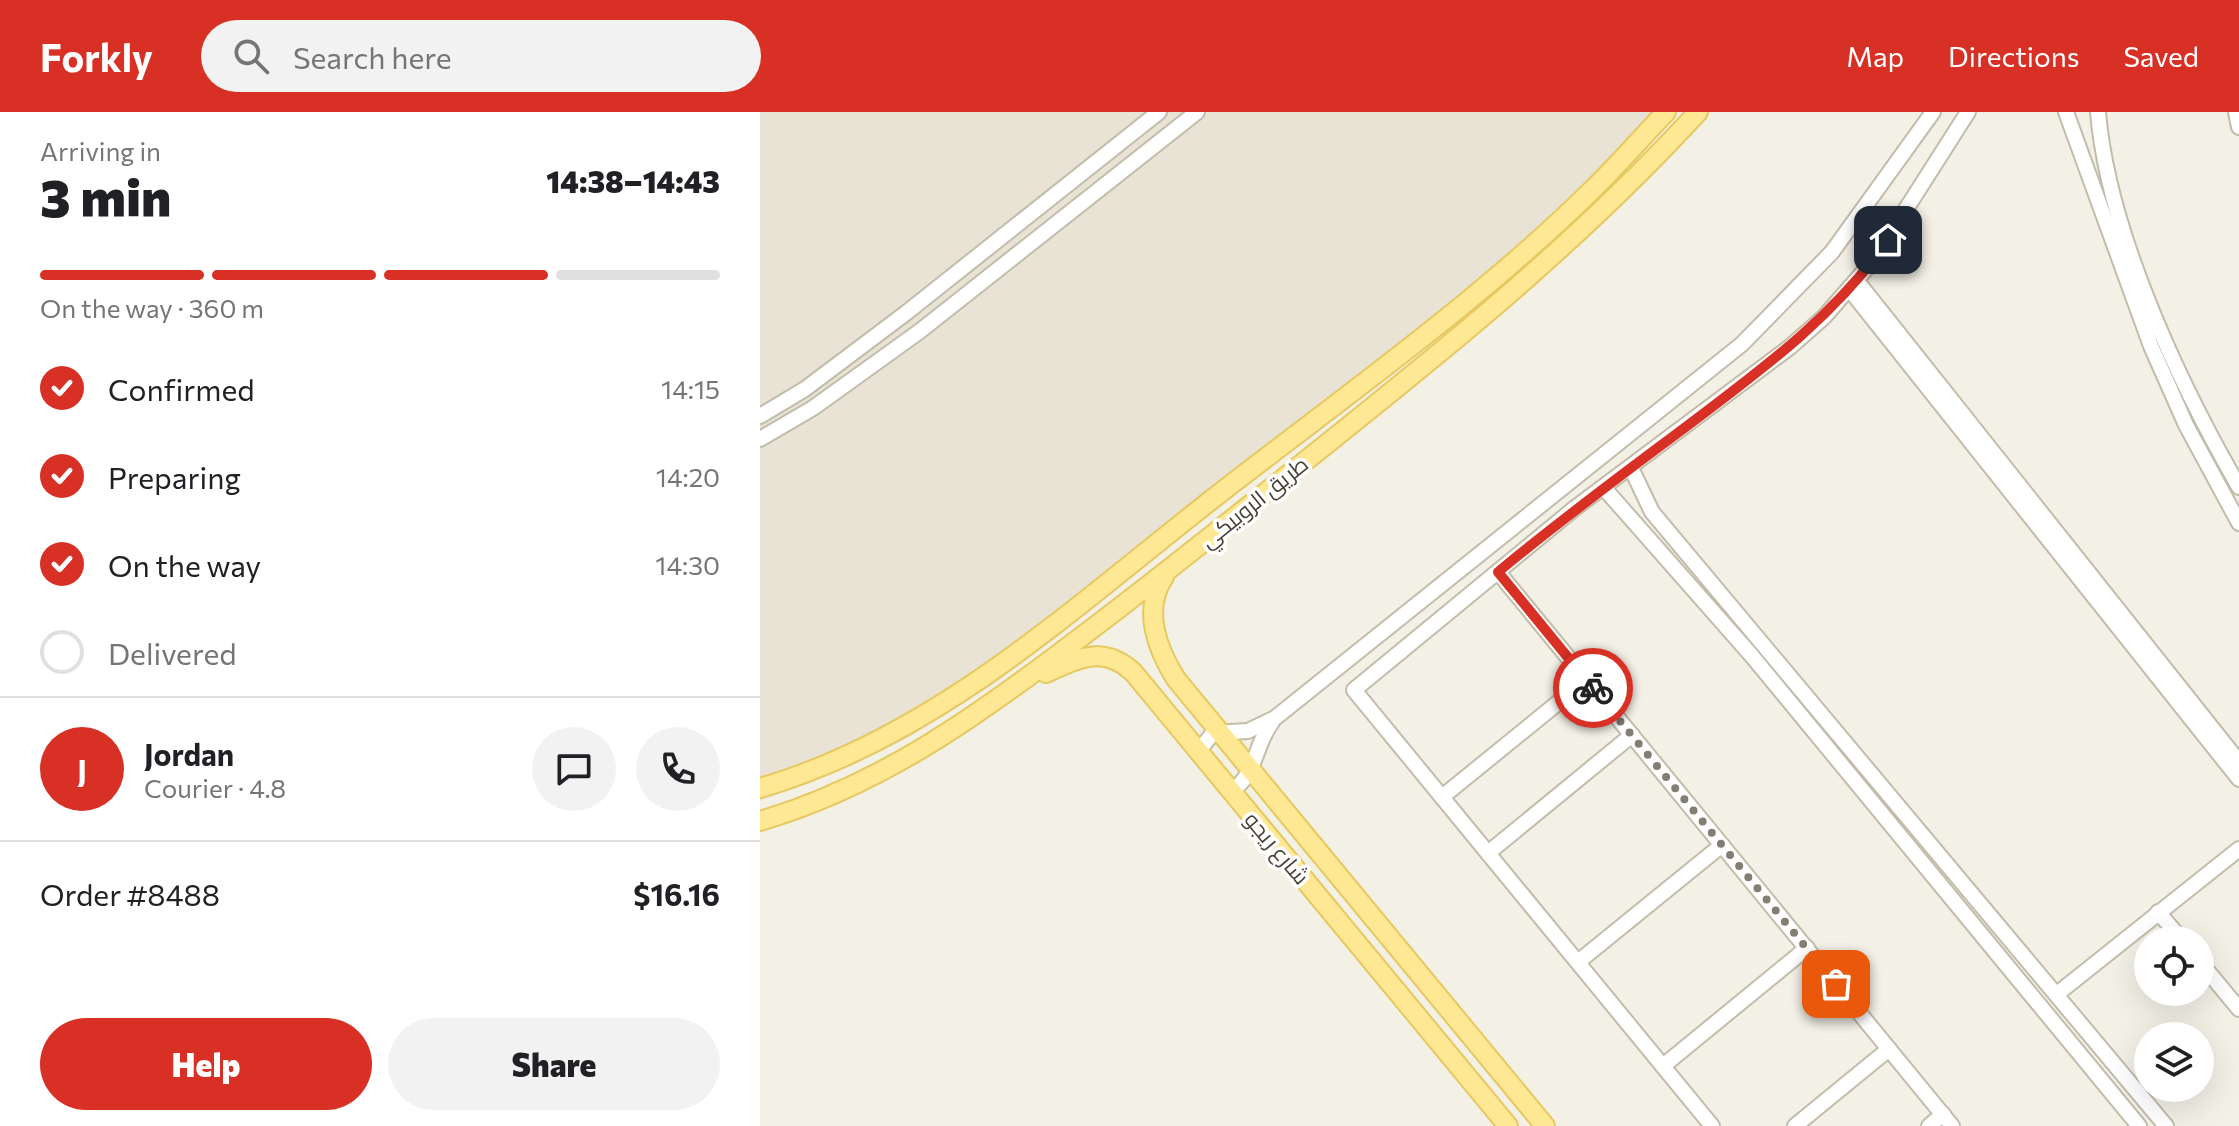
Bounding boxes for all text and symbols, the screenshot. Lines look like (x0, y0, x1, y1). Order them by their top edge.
search box (201, 20, 761, 92)
text: Forkly (40, 33, 153, 80)
icon: search (229, 34, 273, 78)
text: Search here (293, 38, 452, 75)
text: Map (1846, 39, 1904, 73)
text: Directions (1948, 39, 2079, 73)
text: Saved (2123, 39, 2199, 73)
text: Arriving in (40, 135, 161, 166)
text: 14:38–14:43 (546, 162, 720, 199)
text: 3 min (40, 164, 171, 228)
pin (1854, 206, 1922, 274)
icon: home (1866, 218, 1910, 262)
text: On the way · 360 m (40, 292, 264, 323)
icon: check (40, 366, 84, 410)
text: Confirmed (108, 370, 255, 407)
text: 14:15 (661, 373, 720, 404)
street label: طريق الروبيكي (1194, 450, 1316, 557)
icon: check (40, 454, 84, 498)
text: Preparing (108, 458, 241, 495)
text: 14:20 (656, 461, 720, 492)
icon: check (40, 542, 84, 586)
text: On the way (108, 546, 261, 583)
text: 14:30 (655, 549, 720, 580)
text: Delivered (108, 634, 237, 671)
courier (1553, 648, 1633, 728)
icon: bike (1571, 666, 1615, 710)
button: chat (532, 727, 616, 811)
button: phone (636, 727, 720, 811)
text: Jordan (144, 735, 234, 772)
text: J (77, 751, 87, 788)
text: Courier · 4.8 (144, 772, 286, 803)
street label: شارع ريجو (1238, 806, 1315, 891)
text: Order #8488 (40, 875, 220, 912)
text: $16.16 (633, 875, 720, 912)
map controls (2134, 926, 2214, 1102)
button: locate (2134, 926, 2214, 1006)
pin (1802, 950, 1870, 1018)
icon: bag (1814, 962, 1858, 1006)
button: Help (40, 1018, 372, 1110)
button: Share (388, 1018, 720, 1110)
button: layers (2134, 1022, 2214, 1102)

